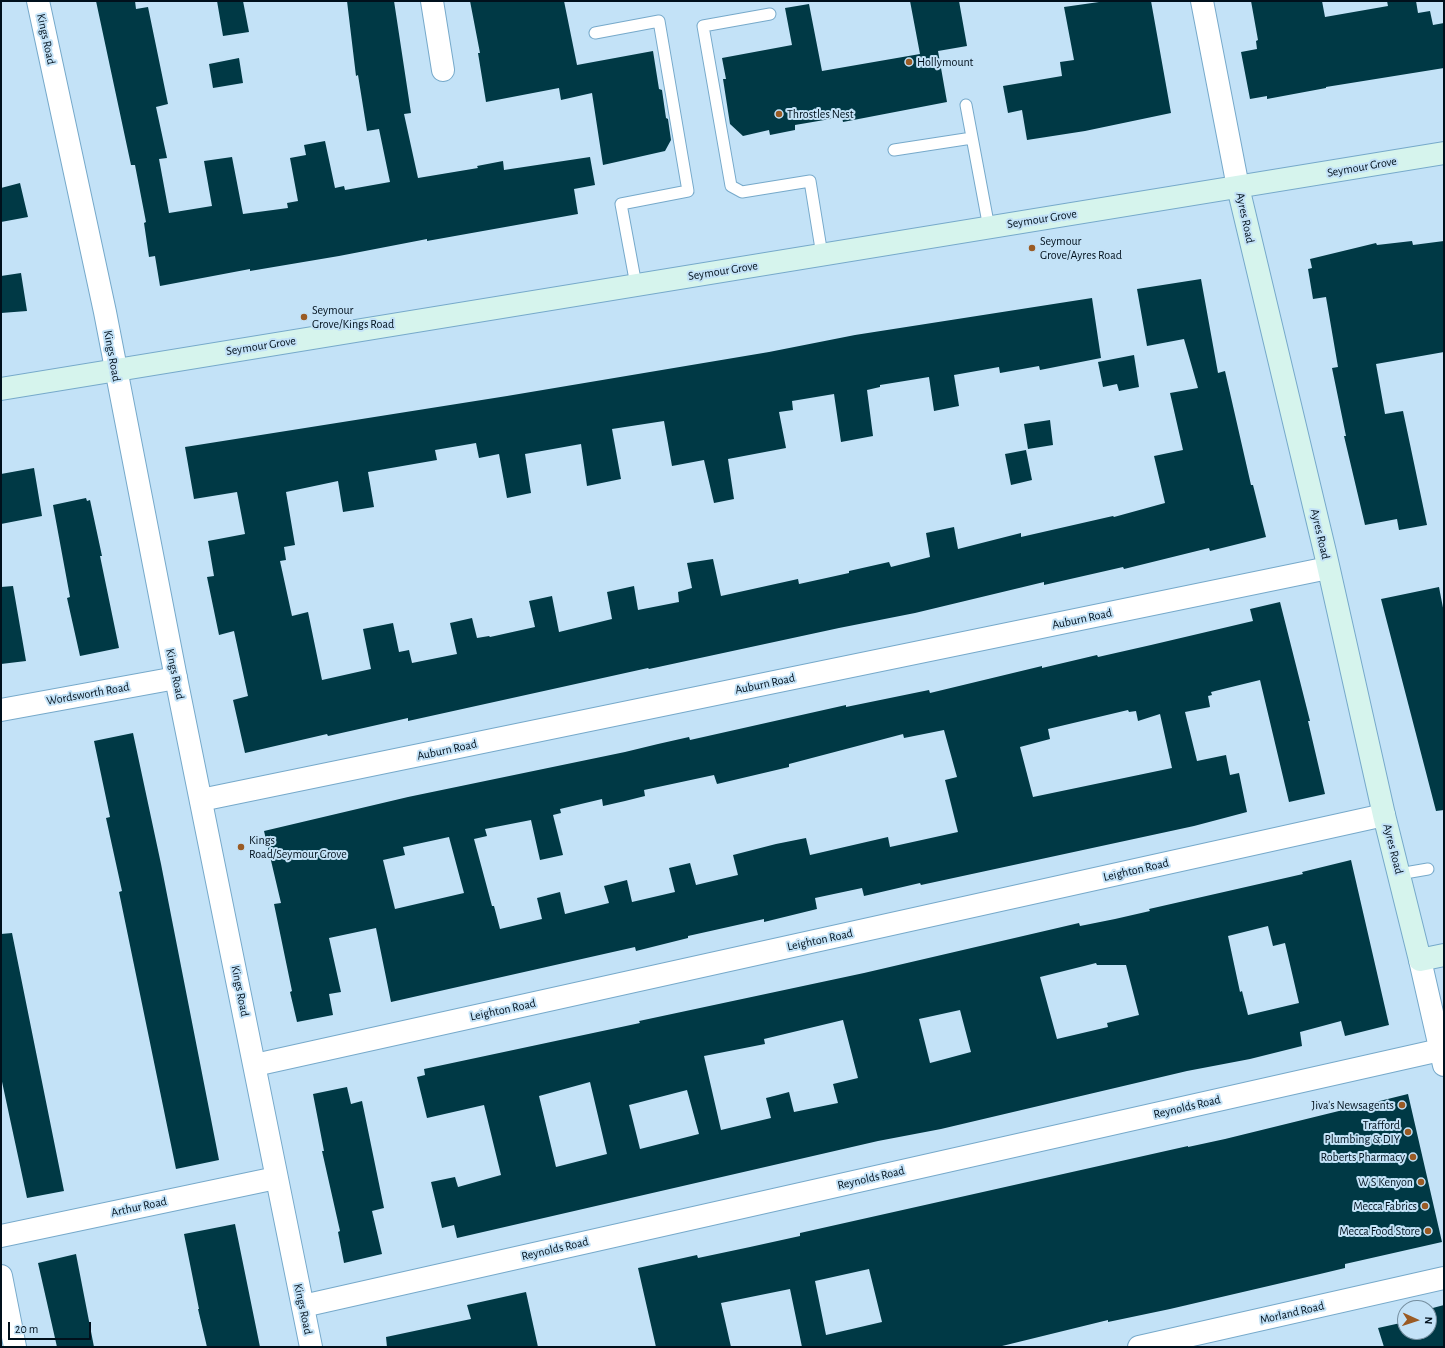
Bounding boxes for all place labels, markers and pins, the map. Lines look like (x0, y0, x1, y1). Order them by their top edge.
place label: Hollymount (917, 55, 973, 69)
marker: Hollymount (904, 57, 914, 67)
place label: Throstles Nest (787, 107, 854, 121)
marker: Throstles Nest (774, 109, 784, 119)
place label: Seymour Grove/Ayres Road (1040, 234, 1122, 262)
marker: Seymour Grove/Ayres Road (1027, 243, 1037, 253)
place label: Seymour Grove/Kings Road (312, 303, 394, 331)
marker: Seymour Grove/Kings Road (299, 312, 309, 322)
place label: Kings Road/Seymour Grove (249, 833, 347, 861)
marker: Kings Road/Seymour Grove (236, 842, 246, 852)
place label: Jiva's Newsagents (1311, 1098, 1394, 1112)
marker: Jiva's Newsagents (1397, 1100, 1407, 1110)
place label: Trafford Plumbing & DIY (1324, 1118, 1400, 1146)
marker: Trafford Plumbing & DIY (1403, 1127, 1413, 1137)
place label: Roberts Pharmacy (1320, 1150, 1405, 1164)
marker: Roberts Pharmacy (1408, 1152, 1418, 1162)
place label: W S Kenyon (1358, 1175, 1413, 1189)
marker: W S Kenyon (1416, 1177, 1426, 1187)
place label: Mecca Fabrics (1353, 1199, 1417, 1213)
marker: Mecca Fabrics (1420, 1201, 1430, 1211)
place label: Mecca Food Store (1339, 1224, 1420, 1238)
marker: Mecca Food Store (1423, 1226, 1433, 1236)

